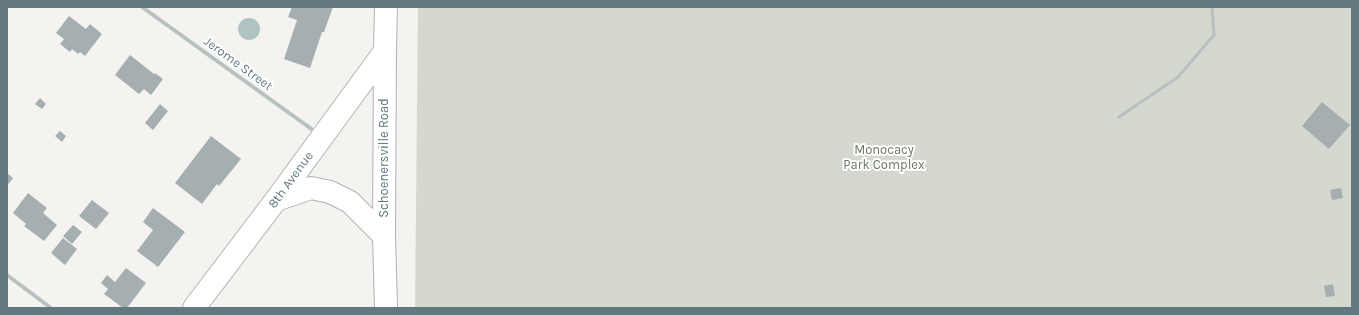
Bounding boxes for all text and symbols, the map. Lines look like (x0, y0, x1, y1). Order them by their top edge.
street label: Jerome Street (201, 34, 275, 94)
street label: Schoenersville Road (376, 98, 392, 218)
park label: Monocacy Park Complex (843, 142, 925, 173)
street label: 8th Avenue (265, 148, 317, 212)

